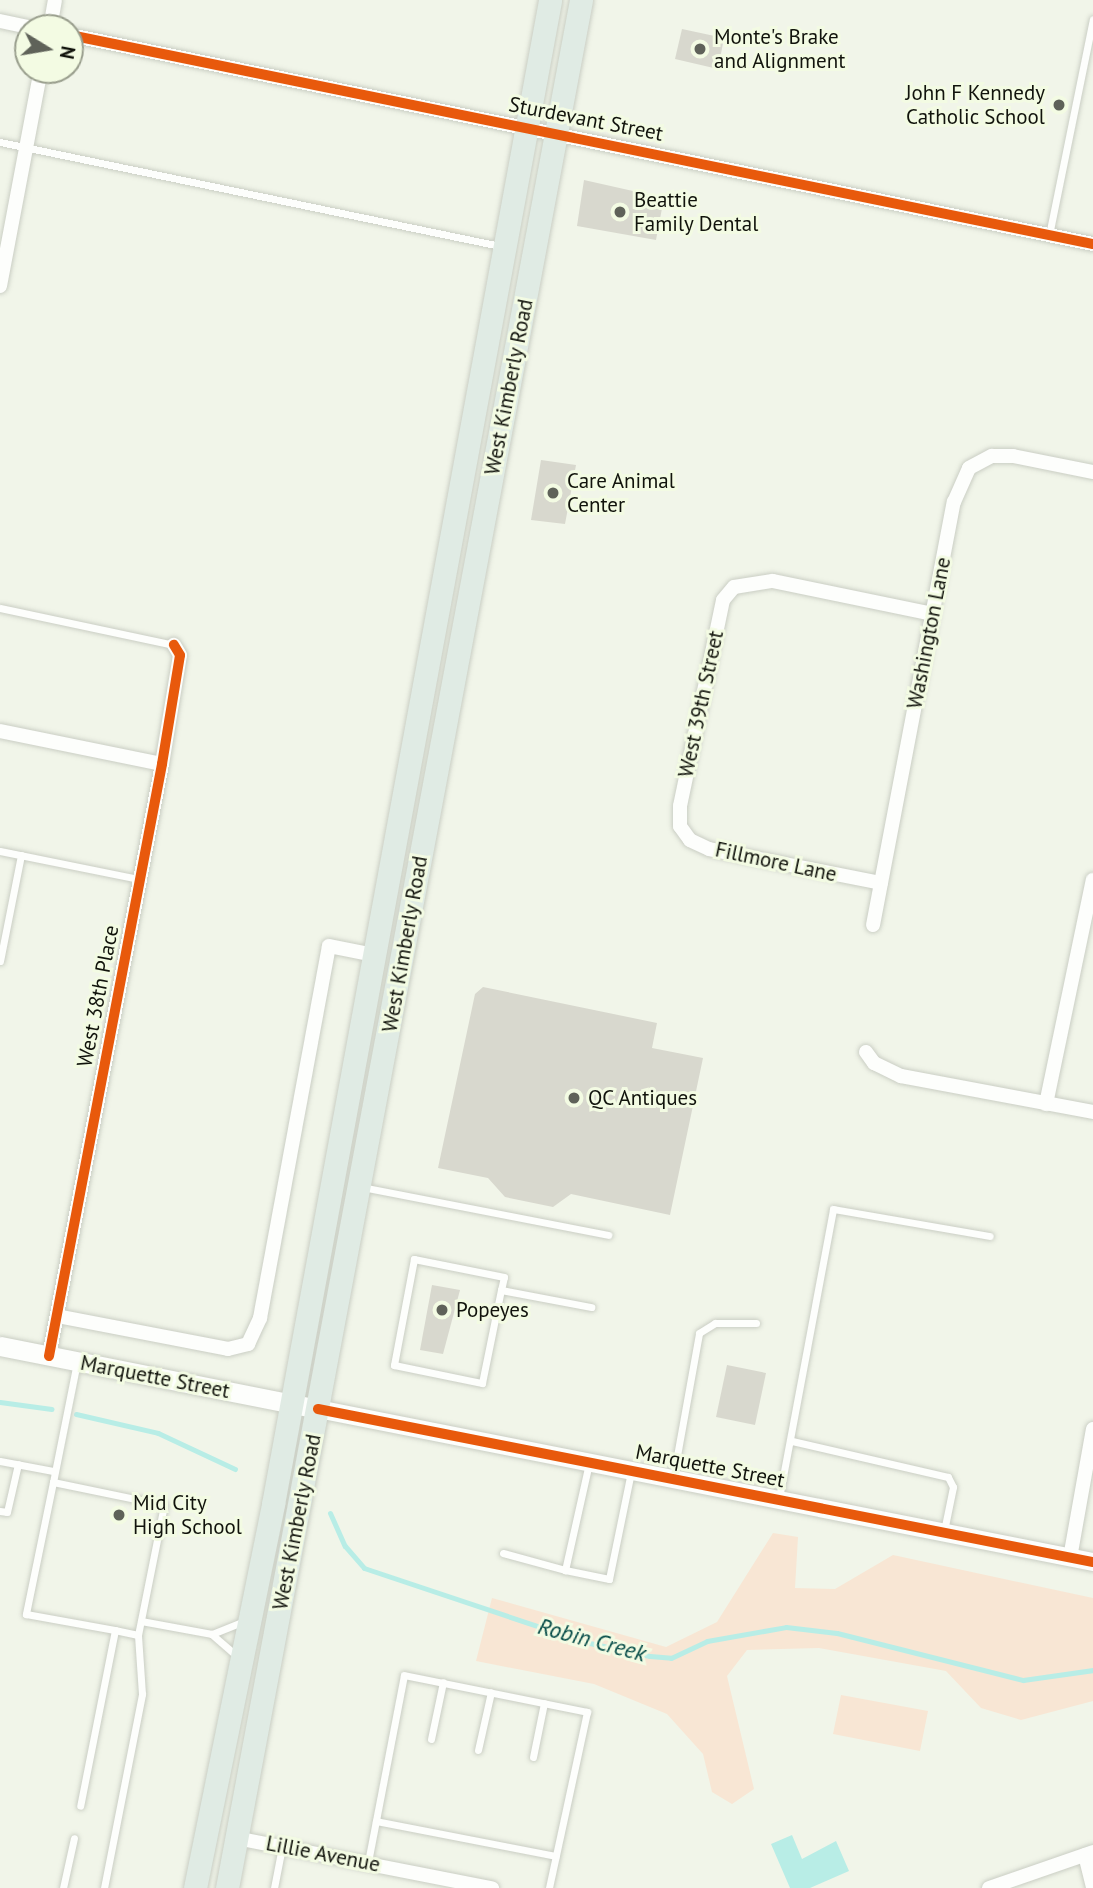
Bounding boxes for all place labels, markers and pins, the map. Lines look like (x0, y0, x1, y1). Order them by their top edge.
place label: Monte's Brake and Alignment (714, 24, 846, 74)
marker: Monte's Brake and Alignment (692, 41, 708, 57)
place label: John F Kennedy Catholic School (905, 80, 1045, 130)
marker: John F Kennedy Catholic School (1051, 97, 1067, 113)
place label: Beattie Family Dental (634, 187, 759, 237)
marker: Beattie Family Dental (612, 204, 628, 220)
place label: Care Animal Center (567, 468, 675, 518)
marker: Care Animal Center (545, 485, 561, 501)
place label: QC Antiques (588, 1085, 699, 1111)
marker: QC Antiques (566, 1090, 582, 1106)
place label: Popeyes (456, 1297, 529, 1323)
marker: Popeyes (434, 1302, 450, 1318)
place label: Mid City High School (133, 1490, 242, 1540)
marker: Mid City High School (111, 1507, 127, 1523)

